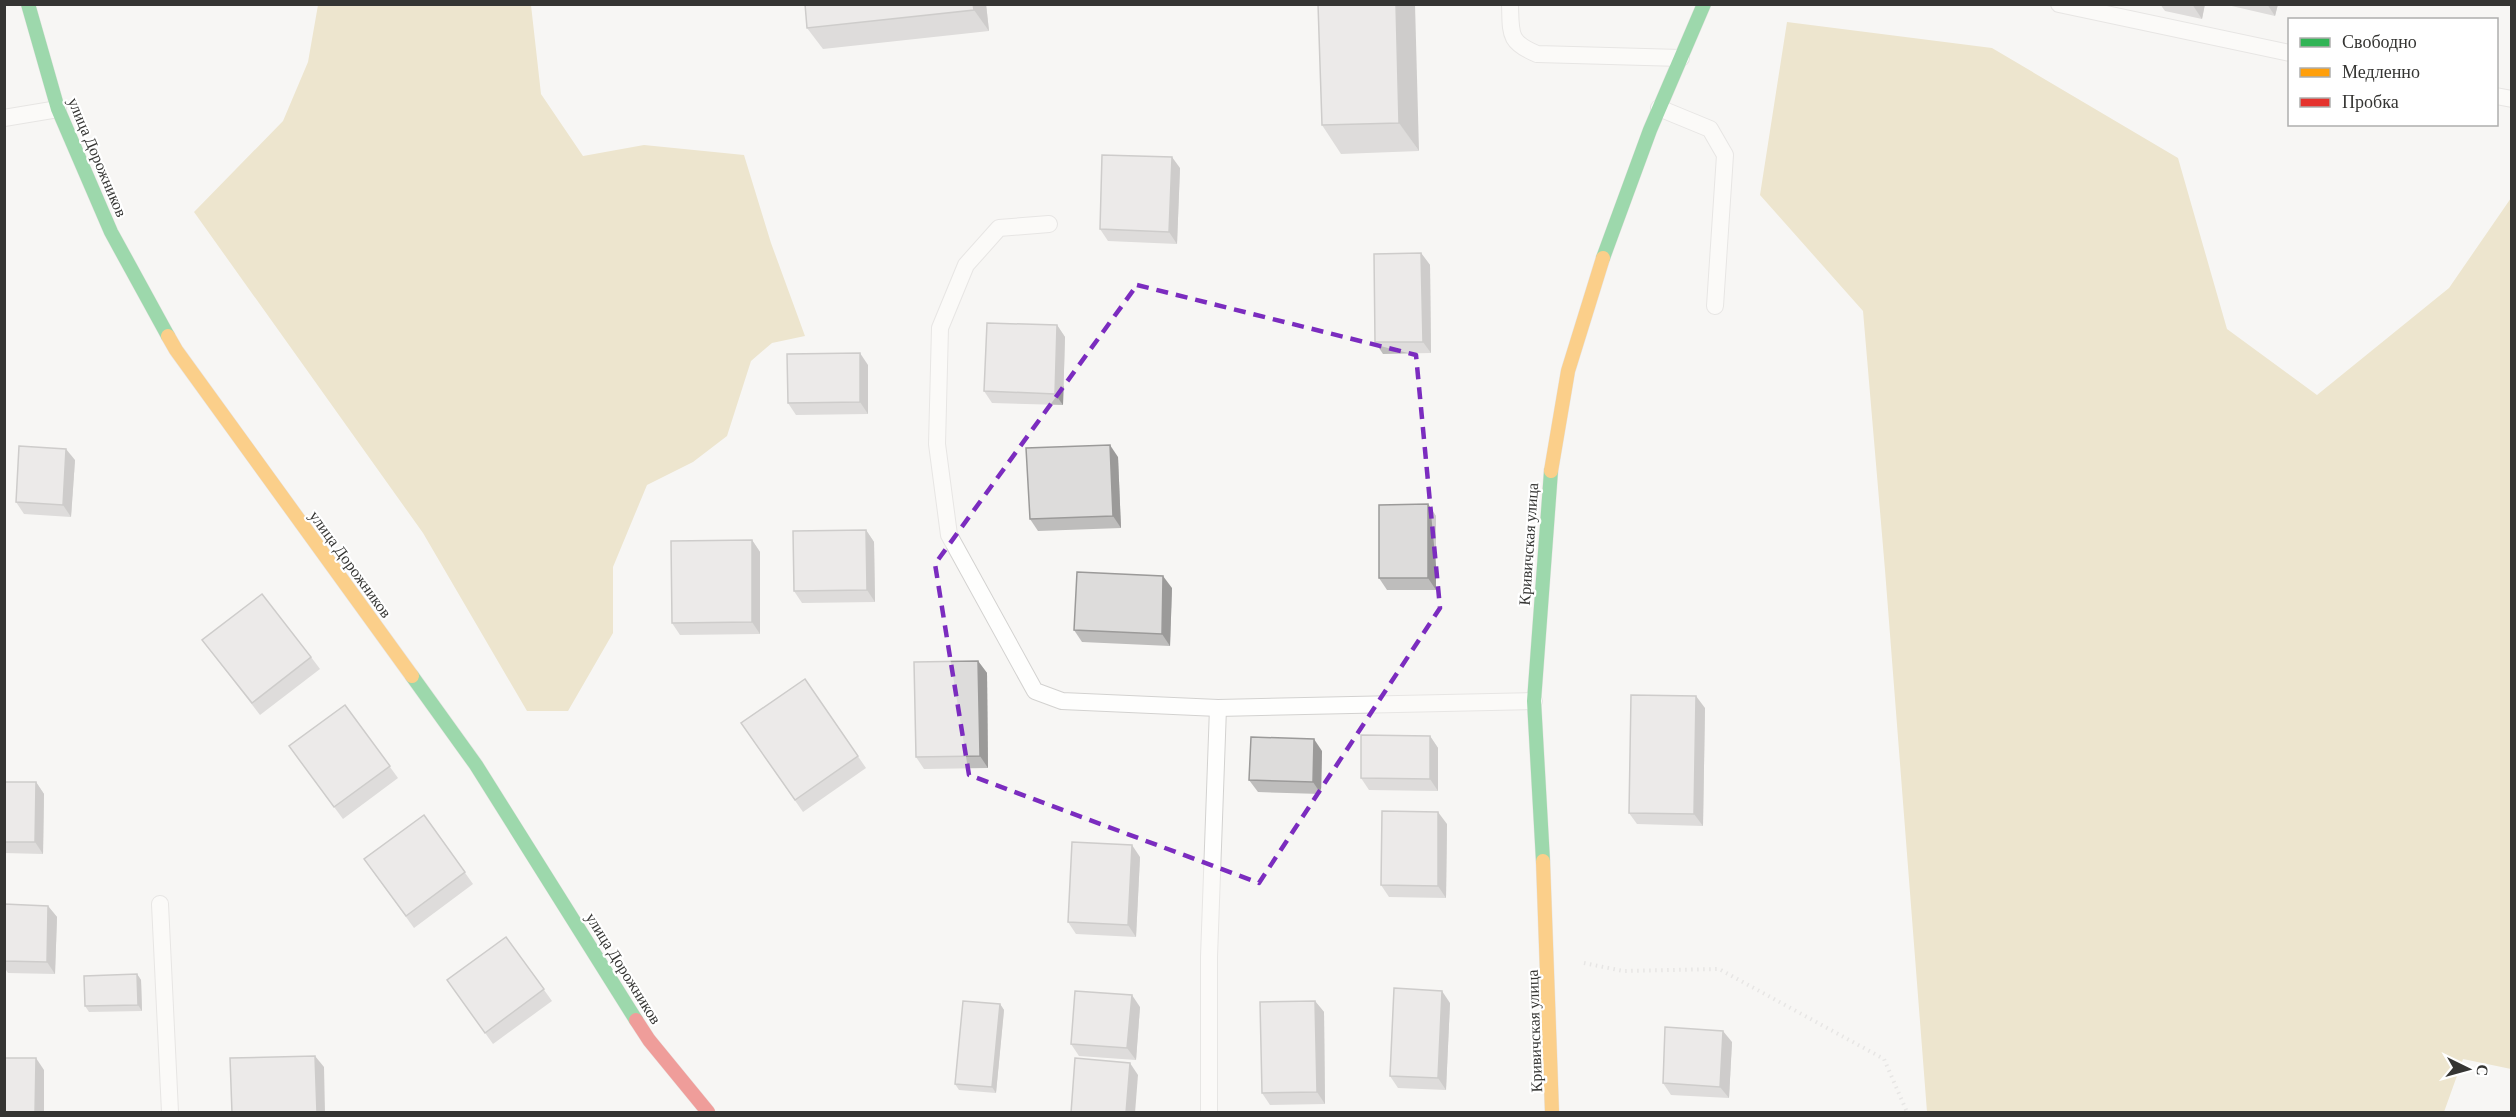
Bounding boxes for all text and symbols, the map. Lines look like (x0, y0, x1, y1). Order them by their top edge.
legend (2288, 18, 2498, 126)
text: Свободно (2342, 32, 2417, 52)
text: Медленно (2342, 62, 2420, 82)
text: Пробка (2342, 92, 2399, 112)
street label: улица Дорожников (64, 95, 130, 220)
street label: Кривичская улица (1516, 482, 1542, 606)
street label: улица Дорожников (305, 508, 395, 622)
street label: улица Дорожников (582, 910, 665, 1028)
street label: Кривичская улица (1524, 969, 1546, 1093)
north arrow (2438, 1039, 2498, 1099)
text: С (2473, 1064, 2491, 1077)

